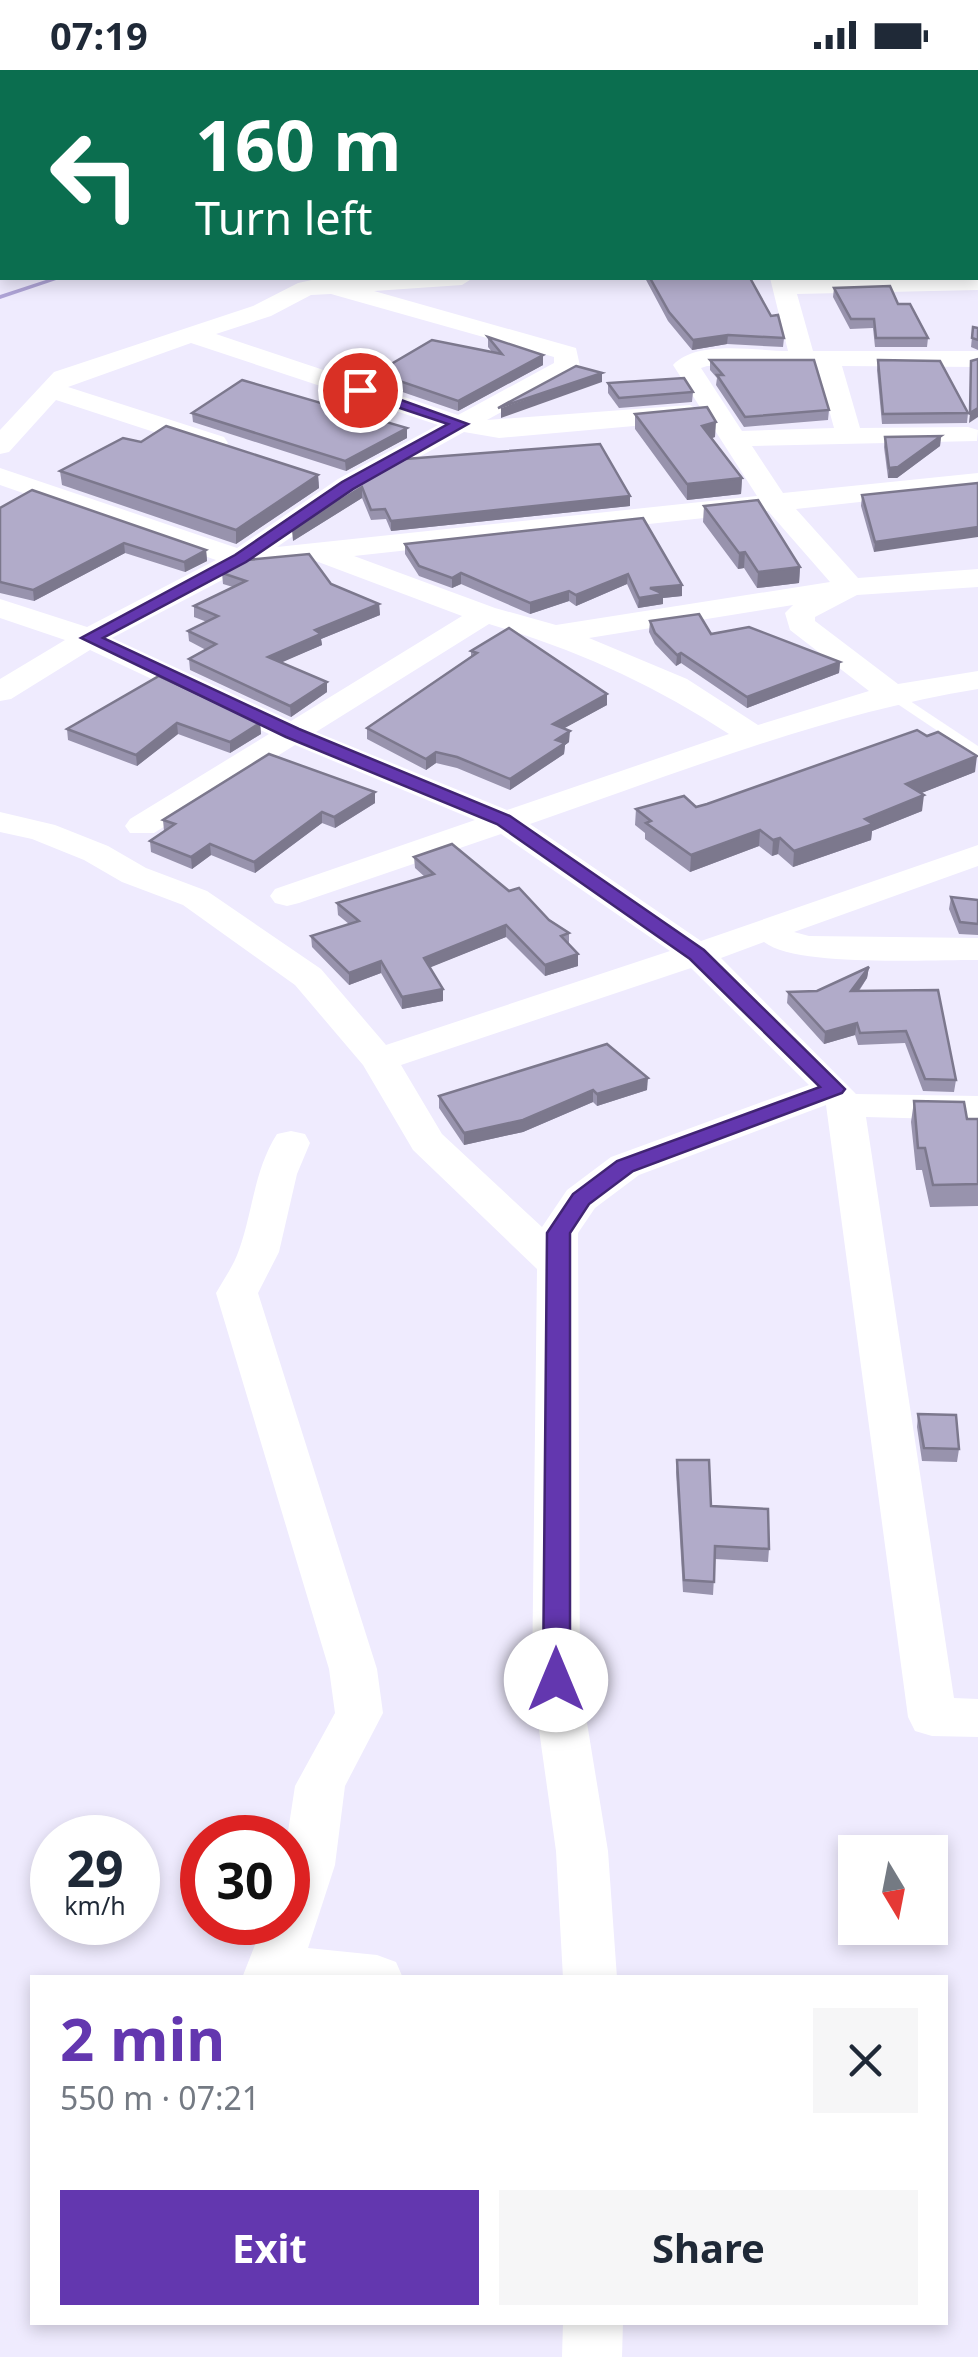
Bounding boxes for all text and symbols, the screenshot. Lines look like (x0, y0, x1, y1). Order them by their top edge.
text: 07:19 (50, 9, 148, 61)
text: 160 m (195, 96, 402, 192)
icon: left (30, 110, 160, 240)
text: Turn left (195, 187, 372, 248)
pin (318, 348, 403, 433)
icon: arrive (333, 363, 388, 418)
position arrow (504, 1628, 608, 1732)
speed limit sign: 30 (180, 1815, 310, 1945)
text: 29 (66, 1834, 124, 1902)
north arrow (838, 1835, 948, 1945)
map controls (838, 1835, 948, 1945)
text: km/h (64, 1888, 126, 1922)
text: 2 min (60, 1997, 225, 2079)
button: close (813, 2008, 918, 2113)
text: 550 m · 07:21 (60, 2076, 260, 2119)
button: Exit (60, 2190, 479, 2305)
button: Share (499, 2190, 918, 2305)

